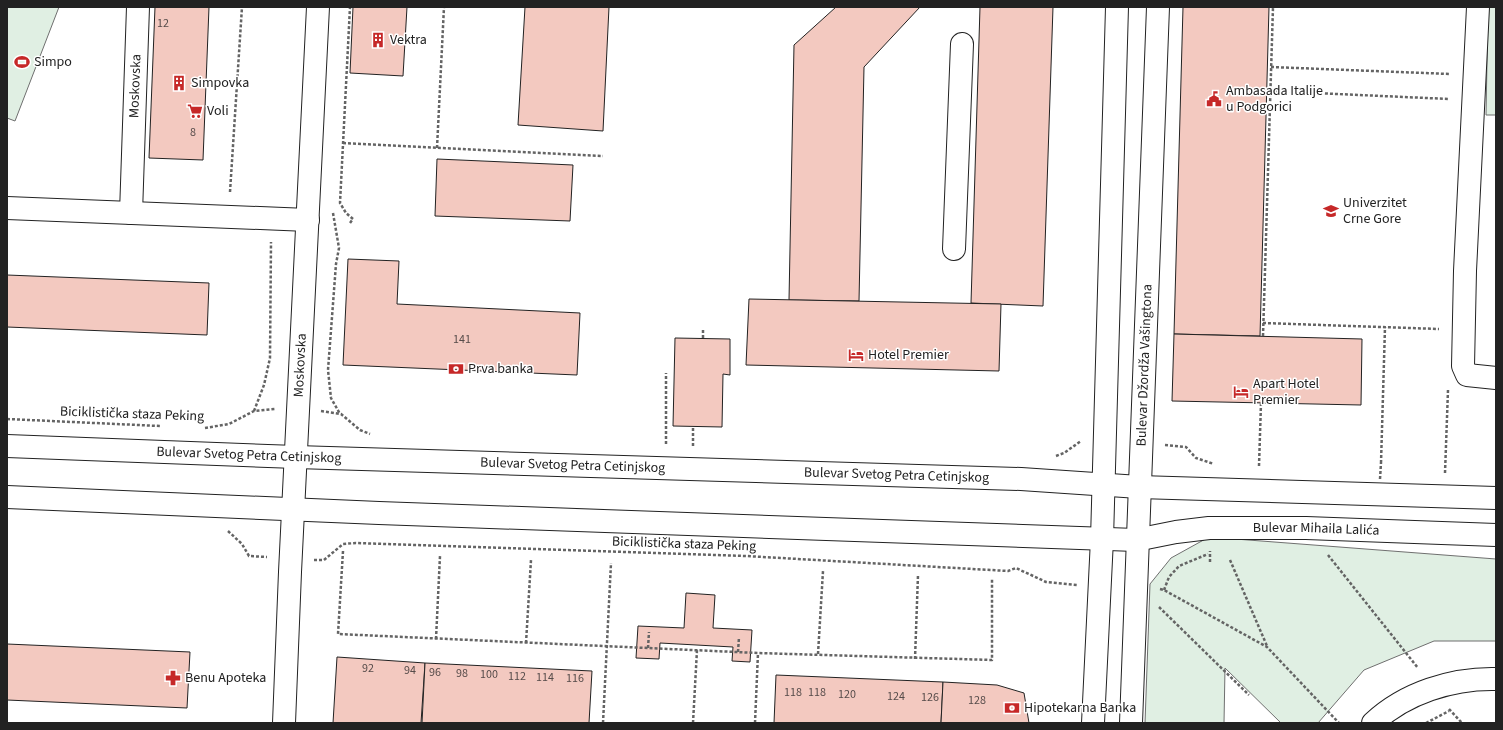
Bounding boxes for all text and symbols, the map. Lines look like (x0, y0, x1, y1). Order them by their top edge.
house number: 12 (157, 15, 169, 32)
place label: Vektra (390, 30, 427, 50)
building icon: Vektra (369, 31, 387, 49)
place label: Simpo (34, 52, 72, 72)
sports icon: Simpo (13, 53, 31, 71)
street label: Moskovska (124, 54, 146, 118)
place label: Simpovka (191, 73, 249, 93)
building icon: Simpovka (170, 74, 188, 92)
place label: Ambasada Italije u Podgorici (1226, 81, 1323, 117)
public building icon: Ambasada Italije u Podgorici (1205, 90, 1223, 108)
place label: Voli (207, 101, 229, 121)
supermarket icon: Voli (186, 102, 204, 120)
house number: 8 (190, 124, 196, 141)
place label: Univerzitet Crne Gore (1343, 193, 1407, 229)
school or university icon: Univerzitet Crne Gore (1322, 202, 1340, 220)
street label: Bulevar Džordža Vašingtona (1131, 284, 1158, 447)
house number: 141 (453, 331, 471, 348)
street label: Moskovska (289, 333, 312, 398)
place label: Hotel Premier (868, 345, 949, 365)
hotel icon: Hotel Premier (847, 346, 865, 364)
place label: Prva banka (468, 359, 533, 379)
bank icon: Prva banka (447, 360, 465, 378)
place label: Apart Hotel Premier (1253, 374, 1320, 410)
hotel icon: Apart Hotel Premier (1232, 383, 1250, 401)
street label: Biciklistička staza Peking (59, 401, 205, 427)
street label: Bulevar Svetog Petra Cetinjskog (156, 442, 342, 468)
street label: Bulevar Svetog Petra Cetinjskog (480, 453, 666, 478)
street label: Bulevar Svetog Petra Cetinjskog (804, 462, 989, 488)
street label: Bulevar Mihaila Lalića (1253, 518, 1380, 541)
street label: Biciklistička staza Peking (611, 531, 757, 557)
house number: 92 (362, 660, 374, 677)
house number: 94 (404, 662, 416, 679)
house number: 96 (429, 664, 441, 681)
house number: 98 (456, 665, 468, 682)
house number: 100 (480, 666, 498, 683)
place label: Benu Apoteka (185, 668, 266, 688)
house number: 112 (508, 668, 526, 685)
pharmacy icon: Benu Apoteka (164, 669, 182, 687)
house number: 114 (536, 669, 554, 686)
house number: 116 (566, 670, 584, 687)
house number: 118 (784, 684, 802, 701)
house number: 118 (808, 684, 826, 701)
house number: 120 (838, 686, 856, 703)
house number: 124 (887, 688, 905, 705)
house number: 126 (921, 689, 939, 706)
house number: 128 (968, 692, 986, 709)
place label: Hipotekarna Banka (1024, 698, 1136, 718)
bank icon: Hipotekarna Banka (1003, 699, 1021, 717)

